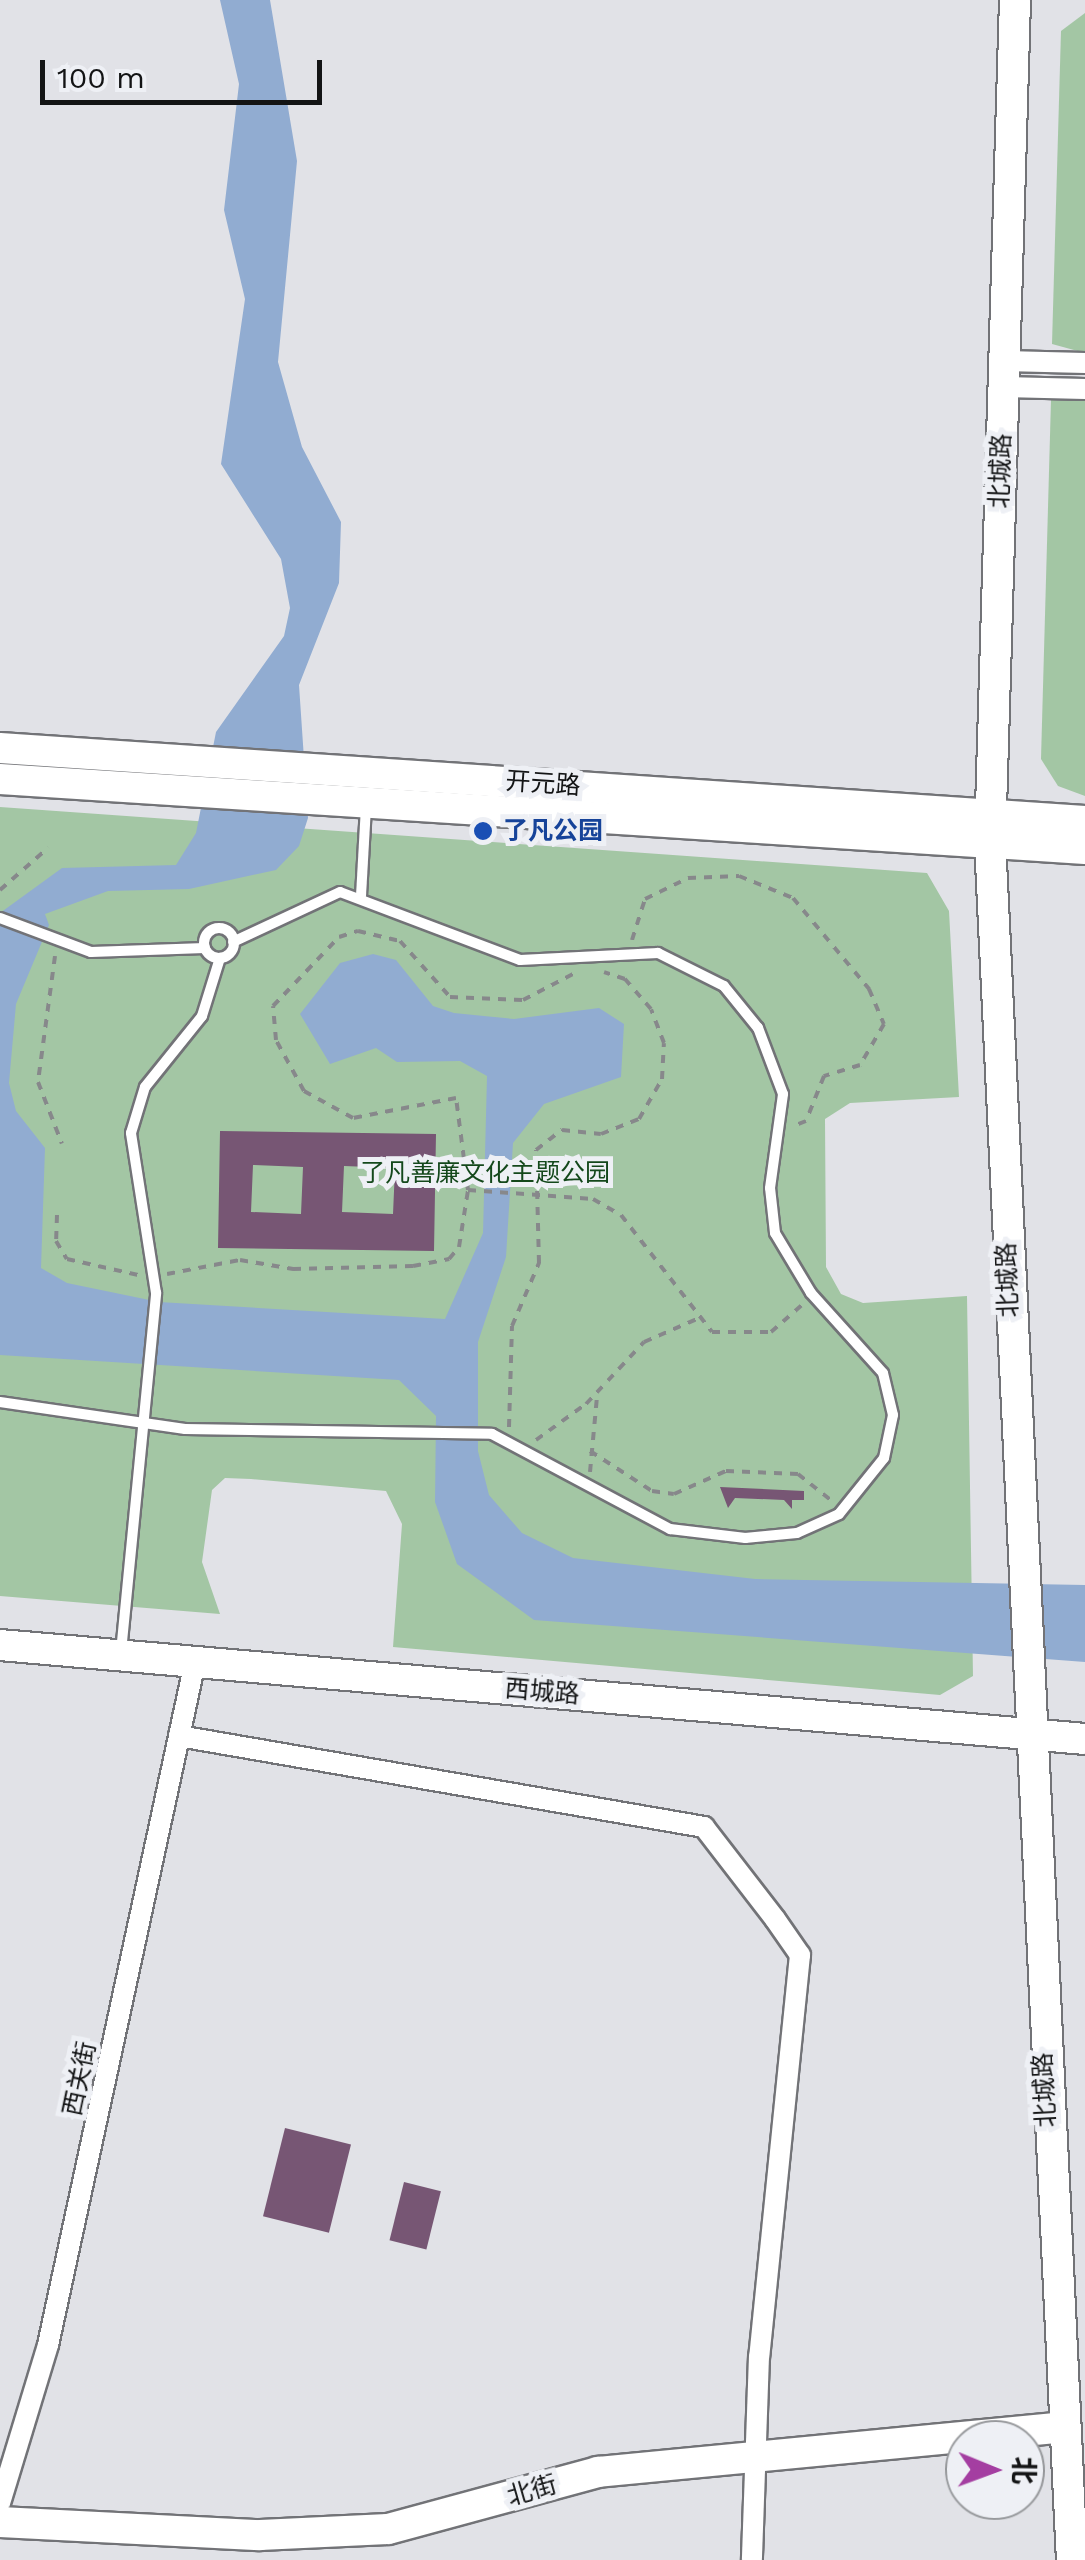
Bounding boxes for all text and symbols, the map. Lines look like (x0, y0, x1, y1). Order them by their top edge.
scale bar (45, 40, 328, 102)
text: 100 m (57, 60, 145, 95)
street label: 北城路 (985, 433, 1017, 509)
street label: 开元路 (505, 766, 581, 802)
place label: 了凡公园 (503, 816, 603, 846)
marker: 了凡公园 (472, 820, 494, 842)
park label: 了凡善廉文化主题公园 (360, 1158, 610, 1188)
street label: 北城路 (992, 1242, 1024, 1318)
street label: 西城路 (503, 1674, 581, 1710)
street label: 西关街 (58, 2039, 102, 2119)
street label: 北城路 (1028, 2052, 1062, 2128)
north arrow (945, 2420, 1045, 2520)
text: 北 (1007, 2456, 1040, 2485)
street label: 北街 (504, 2470, 560, 2512)

